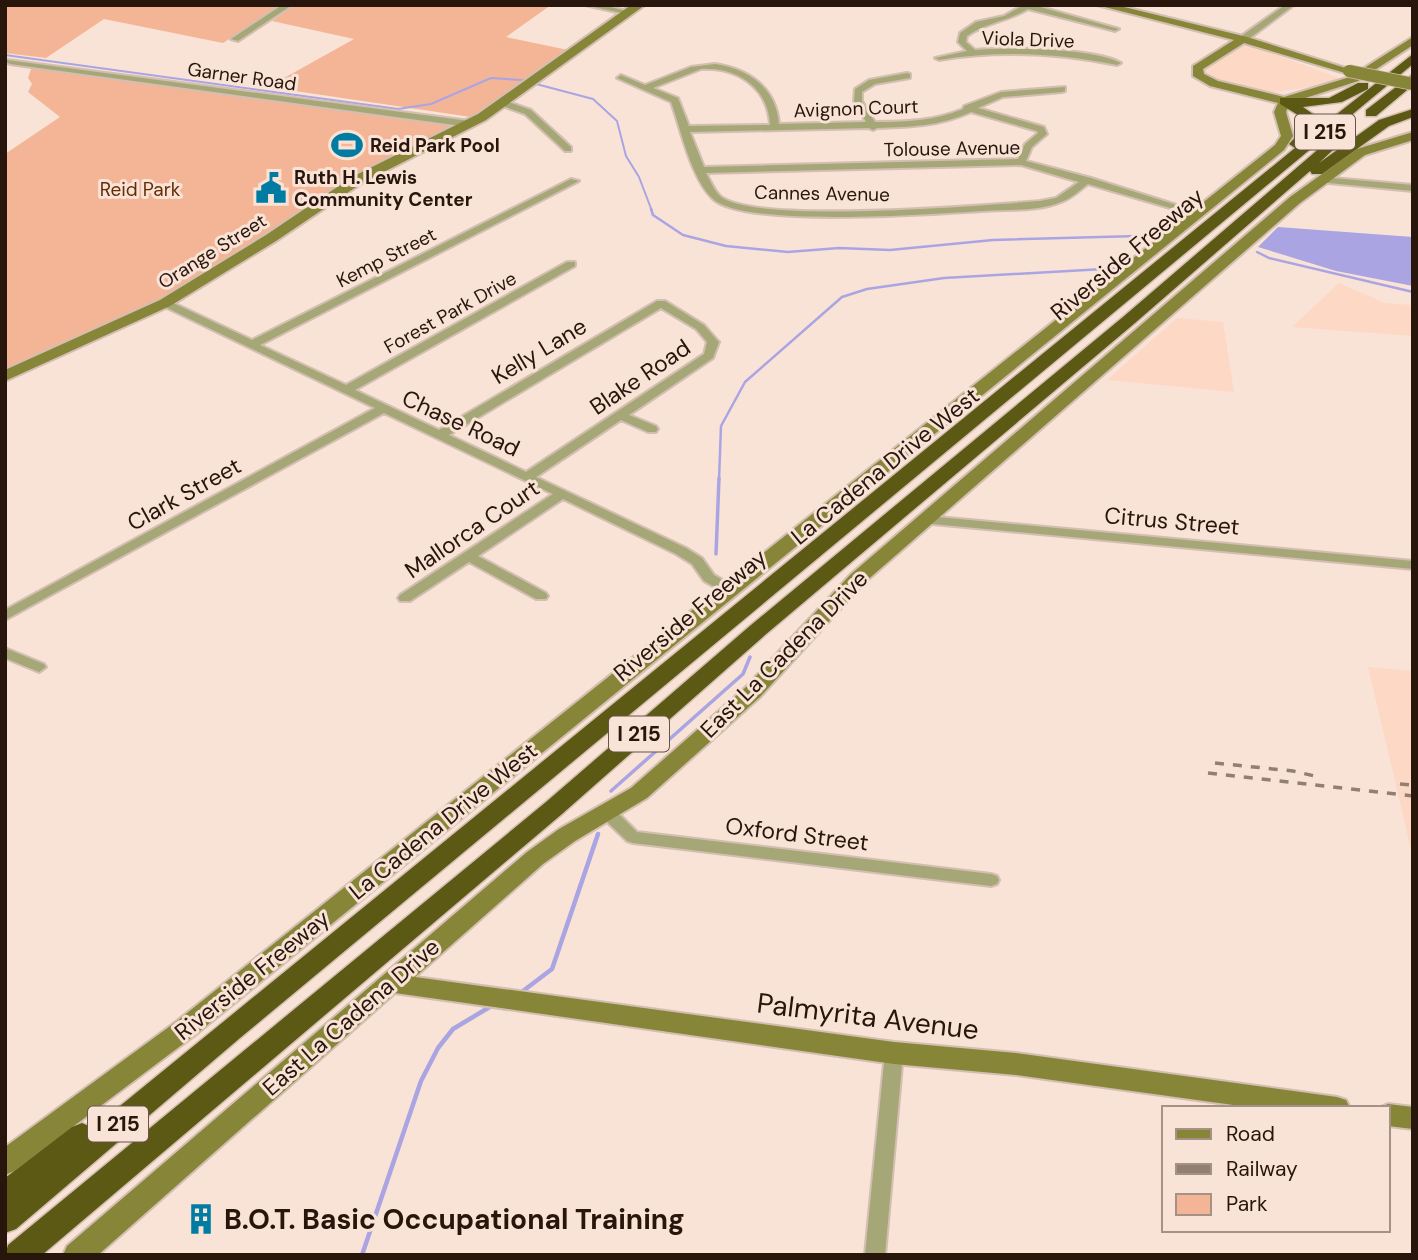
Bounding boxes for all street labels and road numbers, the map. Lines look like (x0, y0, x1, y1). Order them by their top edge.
street label: Viola Drive (981, 25, 1075, 54)
street label: Garner Road (186, 56, 298, 97)
street label: Avignon Court (793, 94, 919, 123)
road number: I 215 (1295, 114, 1355, 150)
street label: Tolouse Avenue (884, 135, 1020, 162)
street label: Cannes Avenue (754, 180, 890, 207)
street label: Riverside Freeway (1044, 181, 1210, 327)
street label: Orange Street (154, 208, 271, 295)
street label: Kemp Street (332, 222, 440, 293)
street label: Forest Park Drive (380, 266, 521, 359)
street label: Kelly Lane (486, 311, 592, 391)
street label: Blake Road (584, 332, 696, 422)
street label: La Cadena Drive West (785, 381, 985, 551)
street label: Chase Road (397, 383, 525, 463)
street label: Clark Street (122, 450, 246, 538)
street label: Mallorca Court (399, 473, 545, 585)
street label: Citrus Street (1103, 500, 1241, 542)
street label: Riverside Freeway (607, 542, 773, 688)
street label: East La Cadena Drive (694, 564, 874, 744)
road number: I 215 (609, 716, 669, 752)
street label: La Cadena Drive West (343, 736, 543, 906)
street label: Oxford Street (724, 810, 870, 858)
street label: Riverside Freeway (168, 903, 336, 1047)
street label: East La Cadena Drive (256, 932, 446, 1102)
street label: Palmyrita Avenue (755, 985, 981, 1048)
road number: I 215 (88, 1106, 148, 1142)

